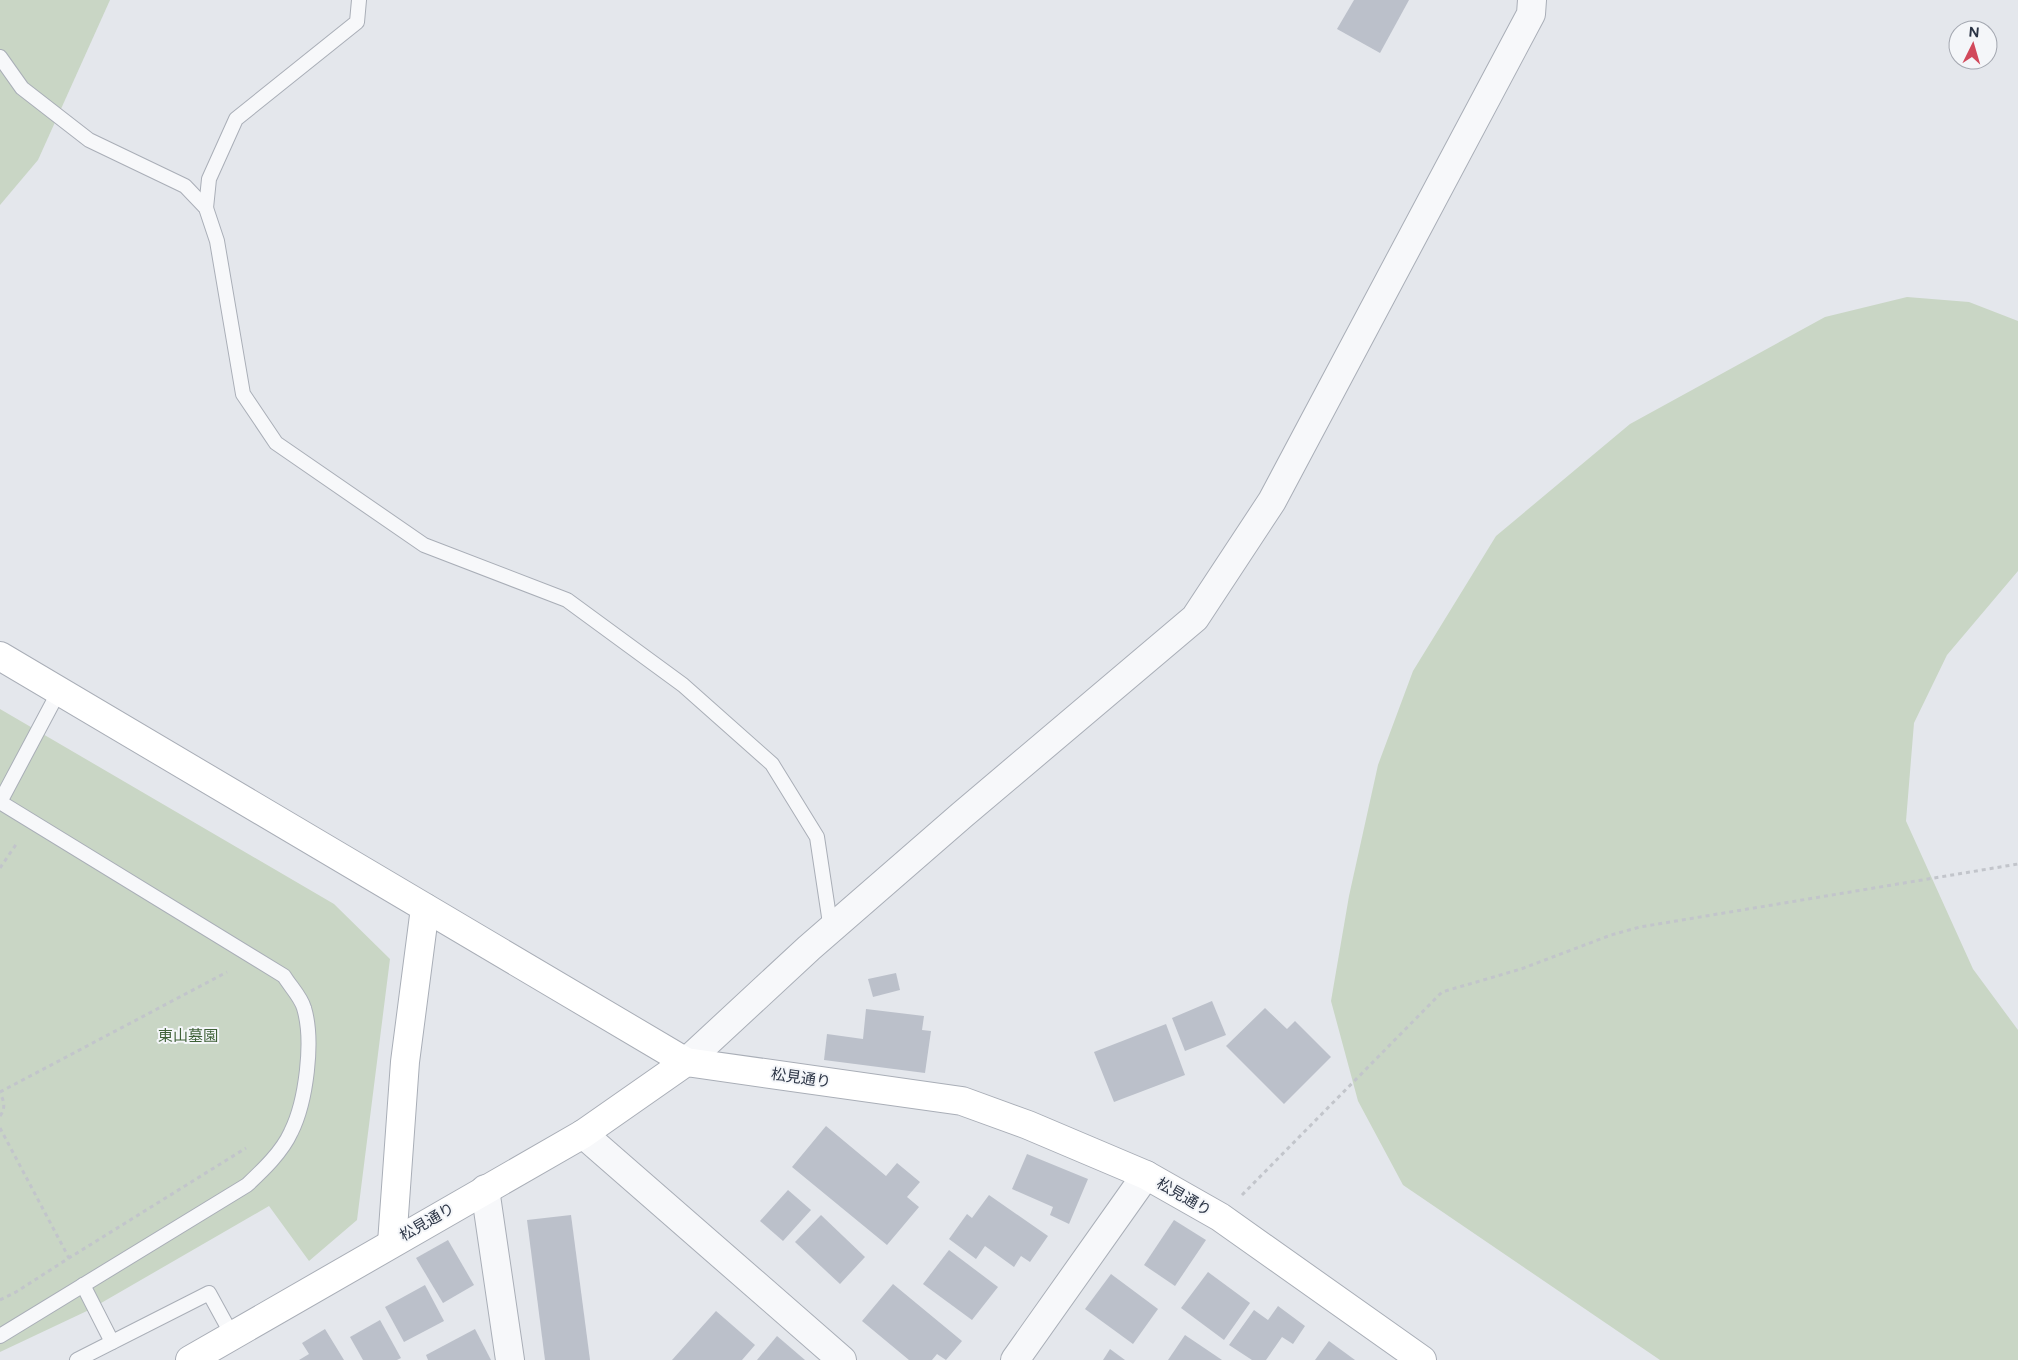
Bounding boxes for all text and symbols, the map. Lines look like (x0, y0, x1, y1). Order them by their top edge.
north arrow (1948, 20, 1998, 70)
text: N (1968, 24, 1980, 41)
park label: 東山墓園 (158, 1027, 218, 1045)
street label: 松見通り (770, 1065, 832, 1091)
street label: 松見通り (1154, 1174, 1214, 1220)
street label: 松見通り (397, 1199, 457, 1245)

